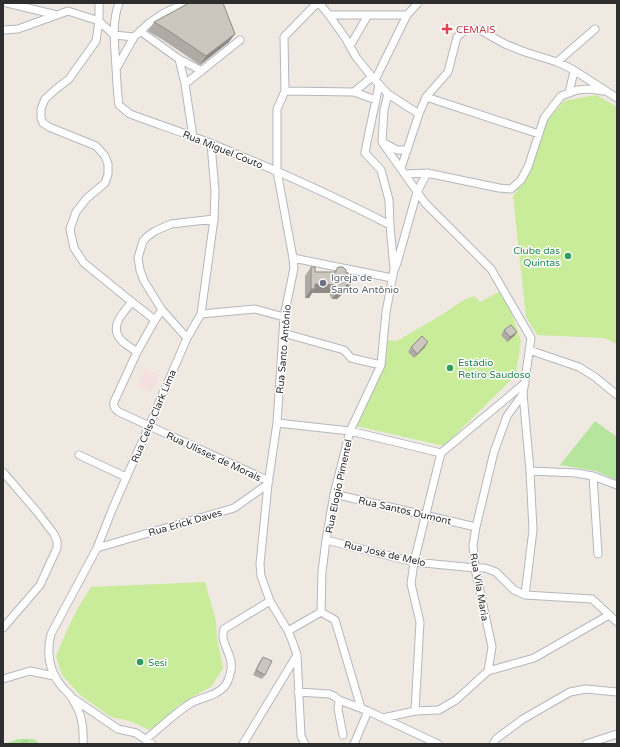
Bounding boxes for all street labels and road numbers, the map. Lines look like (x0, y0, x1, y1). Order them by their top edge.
street label: Rua Miguel Couto (181, 128, 264, 171)
street label: Rua Santo Antônio (274, 304, 294, 394)
street label: Rua Celso Clark Lima (129, 368, 179, 465)
street label: Rua Ulisses de Morais (164, 430, 263, 484)
street label: Rua Elogio Pimentel (323, 438, 355, 534)
street label: Rua Santos Dumont (357, 494, 453, 528)
street label: Rua Erick Daves (147, 507, 224, 539)
street label: Rua José de Melo (343, 539, 427, 569)
street label: Rua Vila Maria (467, 552, 491, 622)

